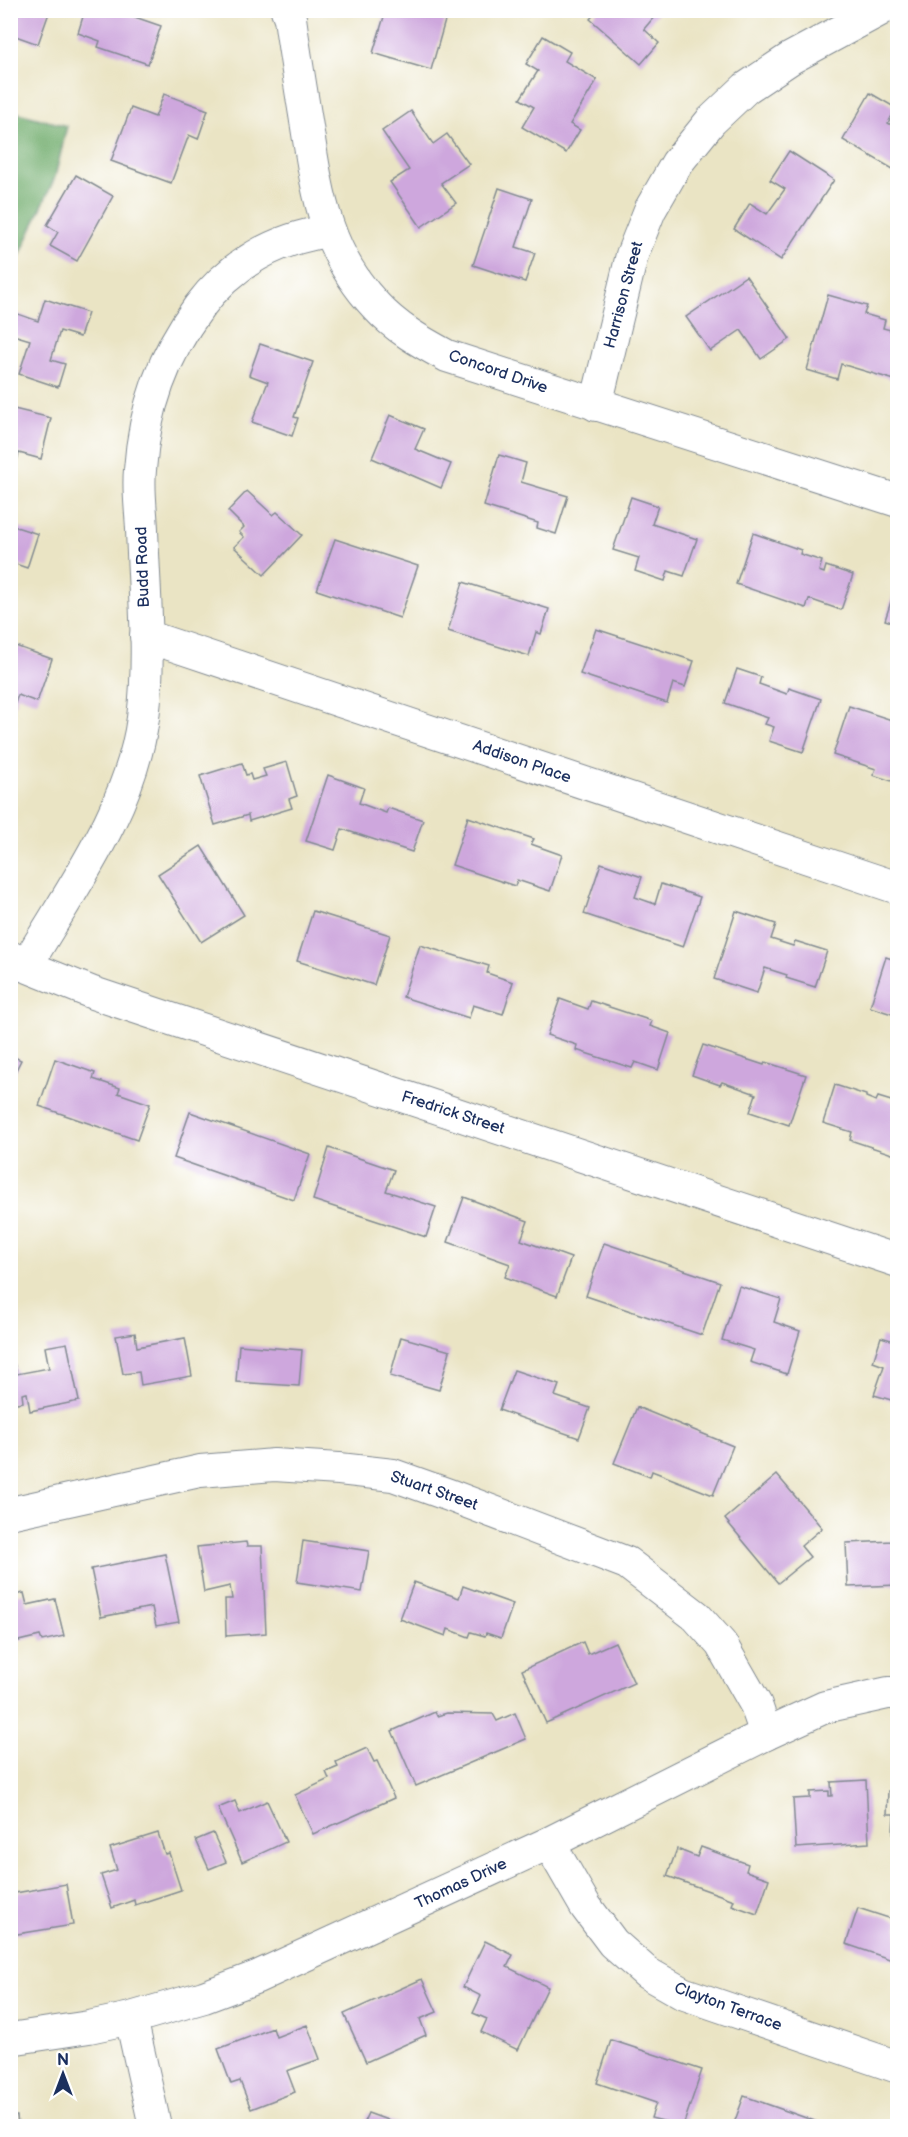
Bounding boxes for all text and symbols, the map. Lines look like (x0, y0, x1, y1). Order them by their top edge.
street label: Harrison Street (601, 239, 647, 351)
street label: Concord Drive (446, 346, 551, 398)
street label: Budd Road (132, 526, 154, 608)
street label: Addison Place (470, 736, 574, 788)
street label: Fredrick Street (399, 1087, 507, 1139)
street label: Stuart Street (388, 1467, 480, 1515)
street label: Thomas Drive (412, 1854, 510, 1914)
street label: Clayton Terrace (672, 1979, 785, 2035)
north arrow (33, 2044, 93, 2104)
text: N (57, 2051, 69, 2070)

